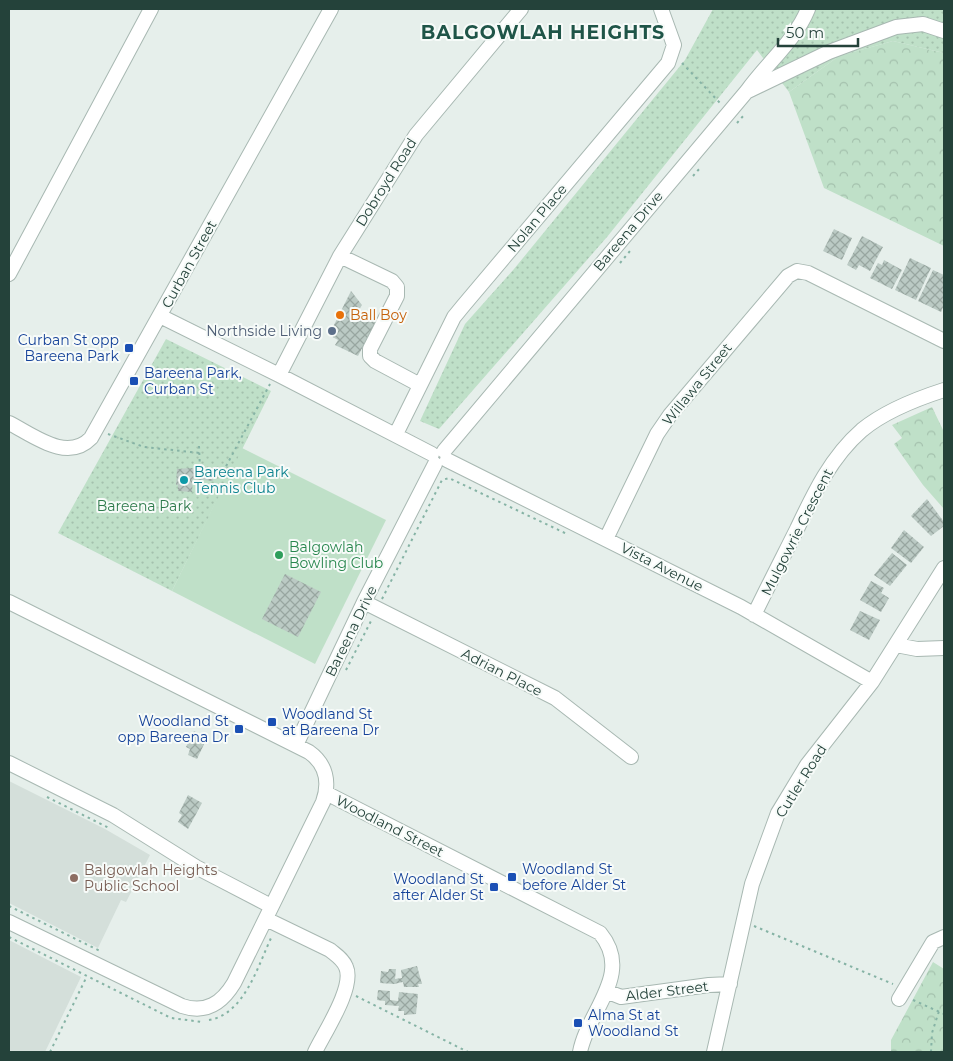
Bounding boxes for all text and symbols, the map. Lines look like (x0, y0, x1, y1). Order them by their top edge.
scale bar (778, 15, 858, 47)
district label: BALGOWLAH HEIGHTS (421, 21, 665, 44)
text: 50 m (786, 23, 824, 42)
street label: Dobroyd Road (352, 134, 420, 230)
street label: Nolan Place (503, 180, 571, 256)
street label: Bareena Drive (589, 187, 667, 275)
street label: Curban Street (157, 217, 221, 311)
place label: Ball Boy (350, 306, 407, 324)
marker: Ball Boy (334, 309, 346, 321)
place label: Northside Living (206, 322, 322, 340)
marker: Northside Living (326, 325, 338, 337)
place label: Curban St opp Bareena Park (18, 331, 120, 365)
street label: Willawa Street (658, 339, 736, 429)
marker: Curban St opp Bareena Park (123, 342, 135, 354)
place label: Bareena Park, Curban St (144, 364, 242, 398)
marker: Bareena Park, Curban St (128, 375, 140, 387)
place label: Bareena Park Tennis Club (194, 463, 289, 497)
street label: Mulgowrie Crescent (757, 465, 837, 599)
marker: Bareena Park Tennis Club (178, 474, 190, 486)
park label: Bareena Park (97, 497, 192, 515)
place label: Balgowlah Bowling Club (289, 538, 383, 572)
street label: Vista Avenue (618, 538, 706, 596)
marker: Balgowlah Bowling Club (273, 549, 285, 561)
street label: Bareena Drive (321, 582, 381, 680)
street label: Adrian Place (459, 644, 545, 700)
place label: Woodland St at Bareena Dr (282, 705, 380, 739)
place label: Woodland St opp Bareena Dr (118, 712, 229, 746)
marker: Woodland St at Bareena Dr (266, 716, 278, 728)
marker: Woodland St opp Bareena Dr (233, 723, 245, 735)
street label: Cutler Road (771, 741, 831, 821)
street label: Woodland Street (333, 791, 447, 861)
place label: Woodland St before Alder St (522, 860, 627, 894)
place label: Balgowlah Heights Public School (84, 861, 218, 895)
place label: Woodland St after Alder St (393, 870, 484, 904)
marker: Woodland St before Alder St (506, 871, 518, 883)
marker: Balgowlah Heights Public School (68, 872, 80, 884)
marker: Woodland St after Alder St (488, 881, 500, 893)
street label: Alder Street (625, 977, 710, 1005)
place label: Alma St at Woodland St (588, 1006, 679, 1040)
marker: Alma St at Woodland St (572, 1017, 584, 1029)

